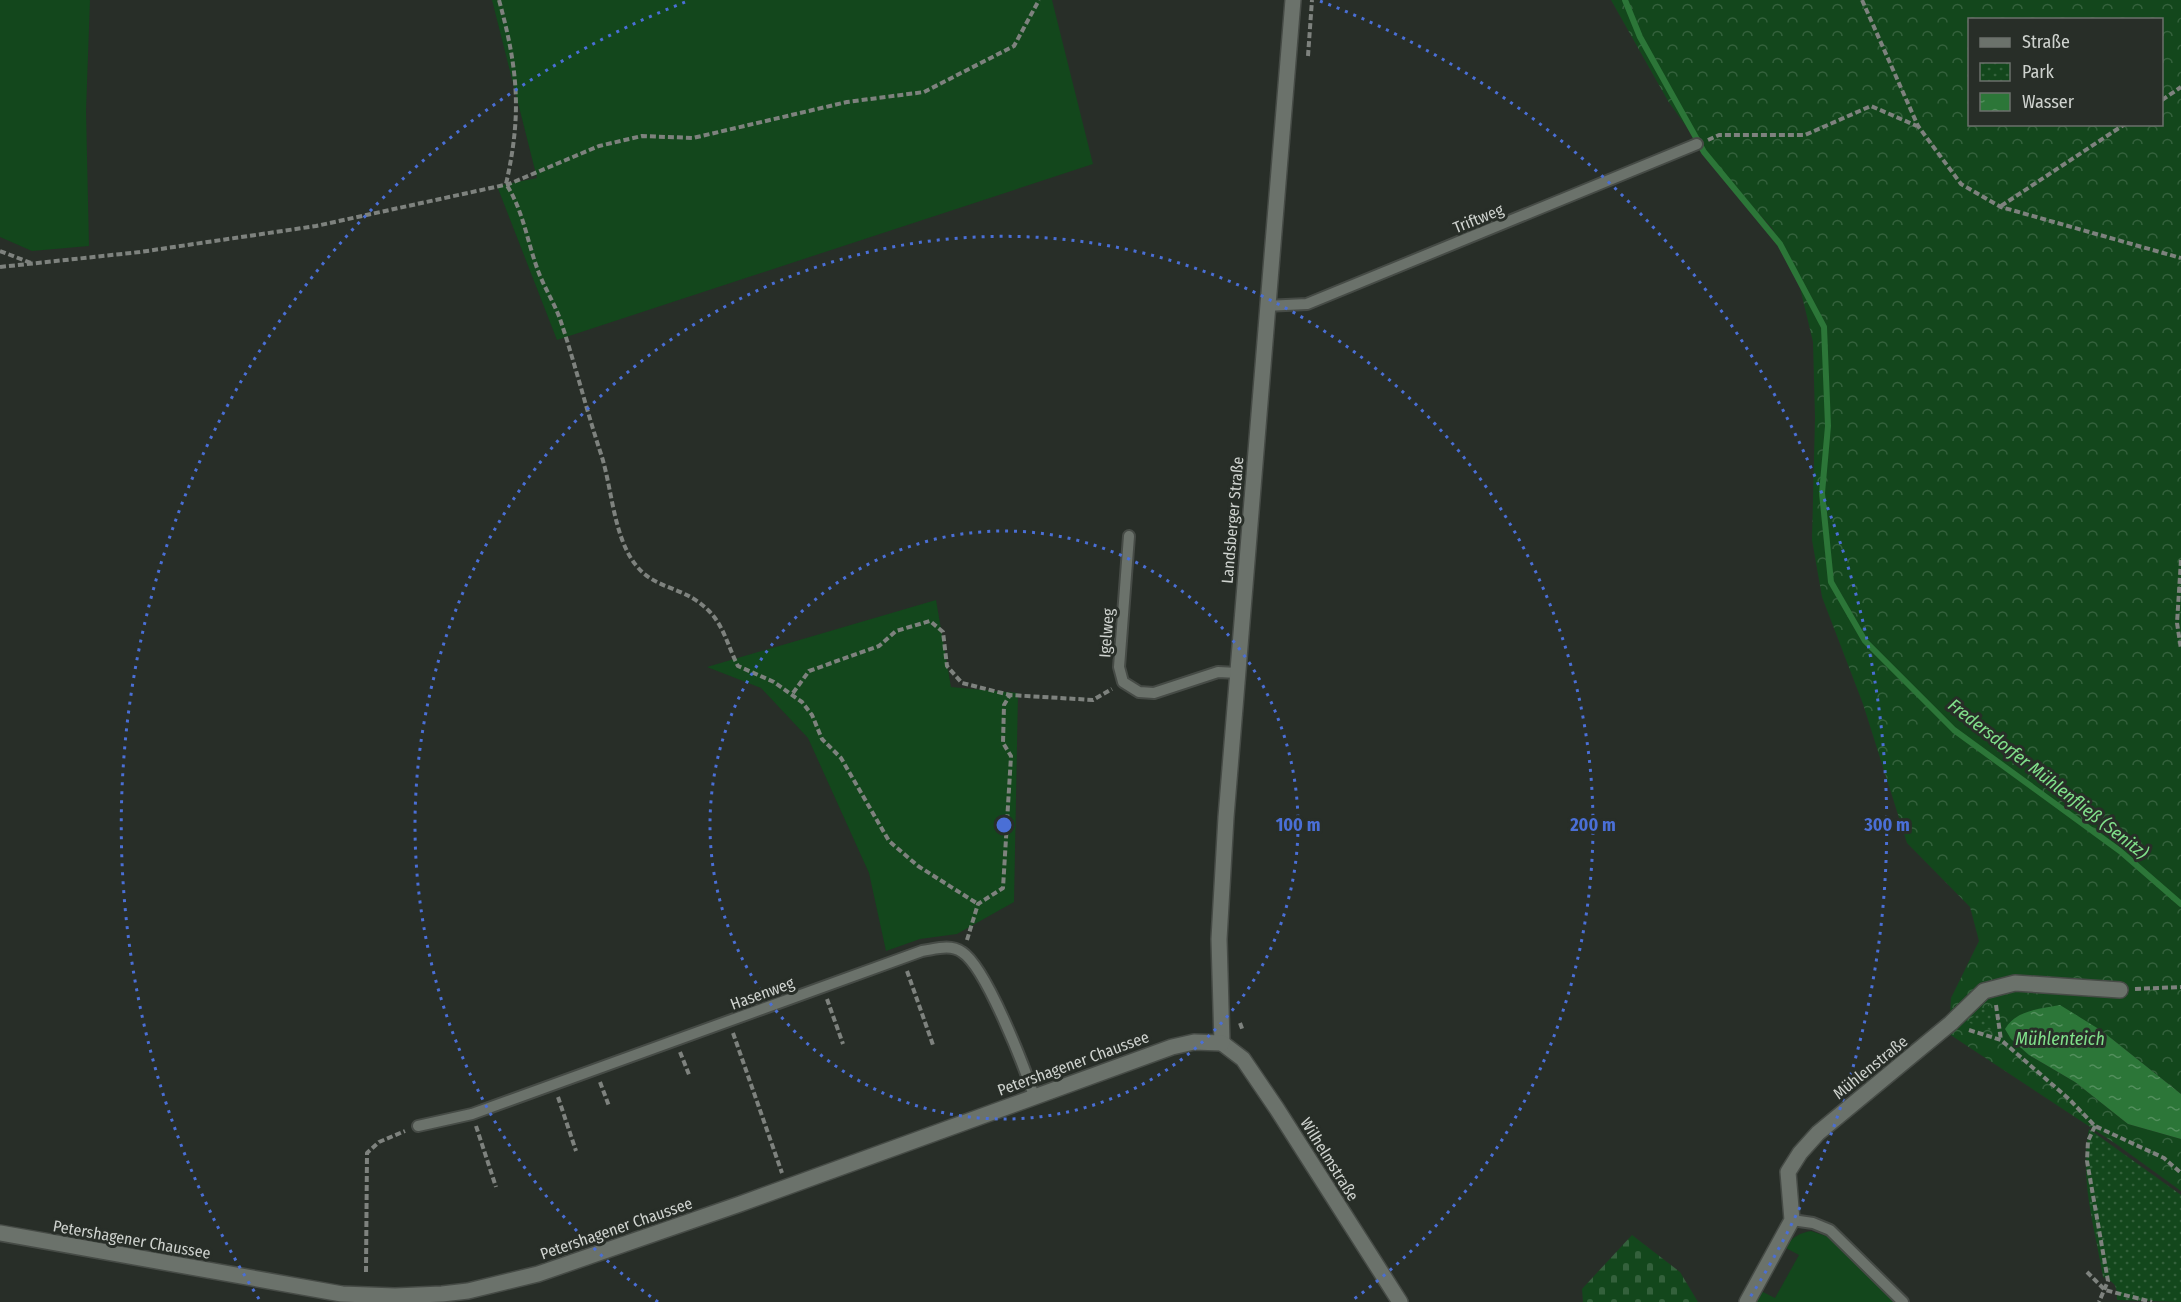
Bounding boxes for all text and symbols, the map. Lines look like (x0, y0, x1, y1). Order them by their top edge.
legend (1968, 18, 2163, 126)
text: Straße (2022, 31, 2070, 53)
text: Park (2022, 61, 2055, 83)
text: Wasser (2022, 91, 2075, 113)
street label: Triftweg (1450, 200, 1507, 237)
street label: Landsberger Straße (1217, 456, 1248, 584)
street label: Igelweg (1095, 607, 1118, 658)
water label: Fredersdorfer Mühlenfließ (Senitz) (1944, 694, 2152, 864)
text: 100 m (1276, 814, 1320, 836)
text: 200 m (1569, 814, 1616, 836)
text: 300 m (1863, 814, 1910, 836)
centre of rings (994, 815, 1014, 835)
street label: Hasenweg (728, 973, 797, 1014)
street label: Petershagener Chaussee (995, 1027, 1152, 1100)
water label: Mühlenteich (2015, 1028, 2105, 1050)
street label: Mühlenstraße (1829, 1032, 1911, 1103)
street label: Wilhelmstraße (1296, 1114, 1363, 1204)
street label: Petershagener Chaussee (538, 1193, 695, 1263)
street label: Petershagener Chaussee (52, 1216, 212, 1263)

